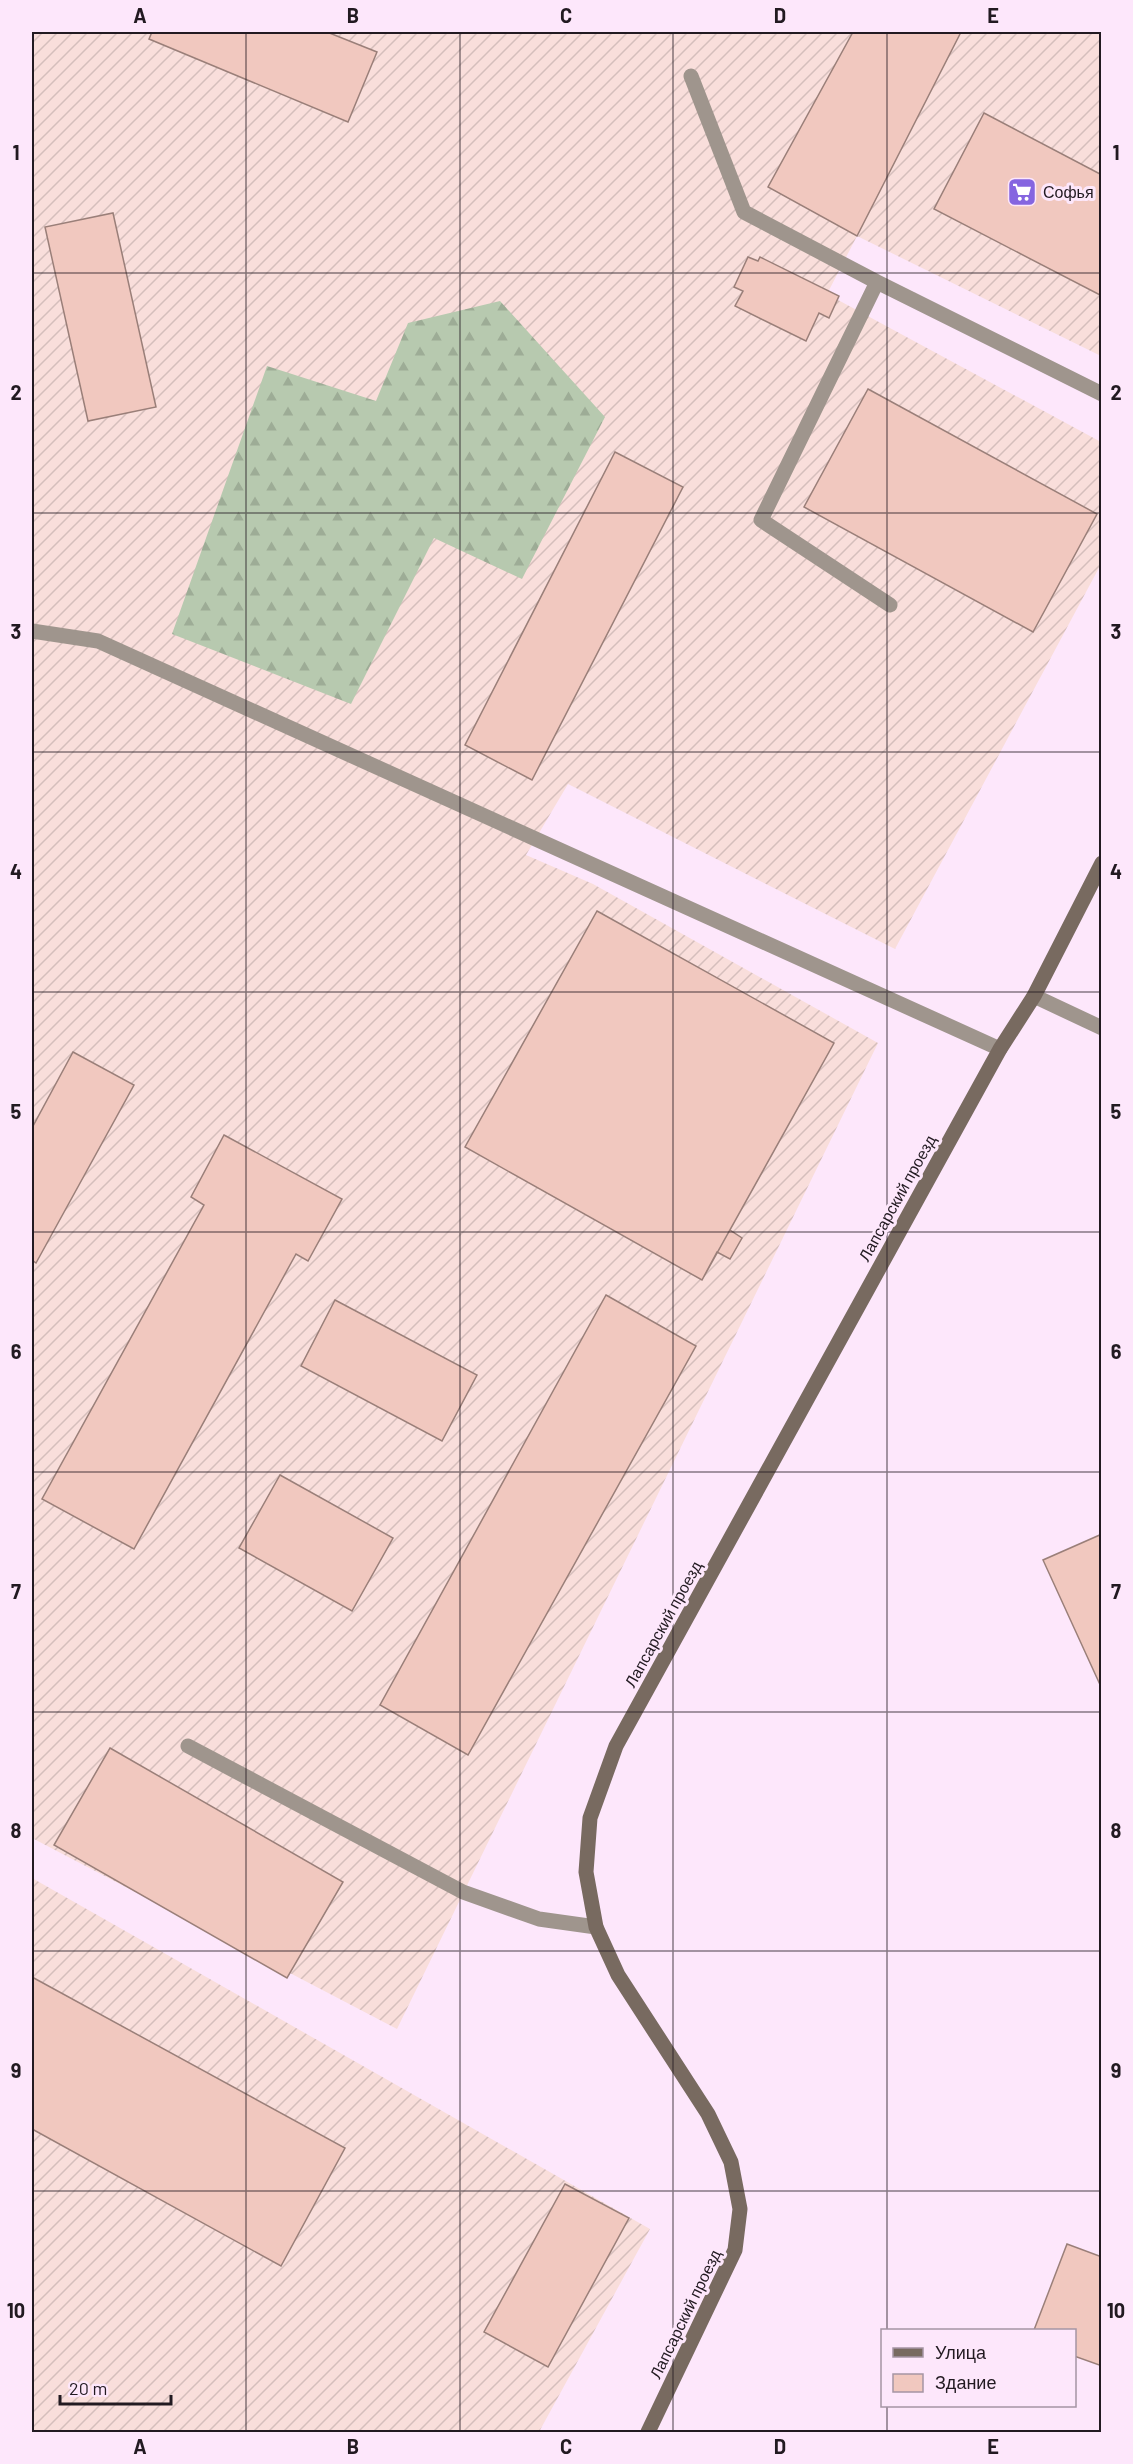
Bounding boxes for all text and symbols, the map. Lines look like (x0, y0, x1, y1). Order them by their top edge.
text: A (133, 3, 147, 27)
text: B (347, 3, 359, 27)
text: C (560, 3, 572, 27)
text: D (774, 3, 786, 27)
text: E (987, 3, 999, 27)
text: 1 (12, 140, 20, 164)
text: 1 (1112, 140, 1120, 164)
supermarket icon: Софья (1006, 176, 1038, 208)
place label: Софья (1043, 182, 1094, 201)
text: 2 (10, 380, 22, 404)
text: 2 (1110, 380, 1122, 404)
text: 3 (11, 619, 21, 643)
text: 3 (1111, 619, 1121, 643)
text: 4 (10, 859, 22, 883)
text: 4 (1110, 859, 1122, 883)
text: 5 (11, 1099, 22, 1123)
text: 5 (1111, 1099, 1122, 1123)
street label: Лапсарский проезд (854, 1131, 939, 1264)
text: 6 (11, 1339, 22, 1363)
text: 6 (1111, 1339, 1122, 1363)
street label: Лапсарский проезд (620, 1557, 705, 1690)
text: 7 (11, 1579, 21, 1603)
text: 7 (1111, 1579, 1121, 1603)
text: 8 (11, 1818, 22, 1842)
text: 8 (1111, 1818, 1122, 1842)
text: 9 (11, 2058, 21, 2082)
text: 9 (1111, 2058, 1121, 2082)
street label: Лапсарский проезд (645, 2246, 724, 2381)
text: 10 (7, 2298, 25, 2322)
text: 10 (1107, 2298, 1125, 2322)
legend (881, 2329, 1076, 2407)
text: Улица (935, 2341, 987, 2363)
scale bar (60, 2368, 171, 2406)
text: Здание (935, 2371, 996, 2393)
text: 20 m (69, 2377, 107, 2399)
text: A (133, 2434, 147, 2458)
text: B (347, 2434, 359, 2458)
text: C (560, 2434, 572, 2458)
text: D (774, 2434, 786, 2458)
text: E (987, 2434, 999, 2458)

